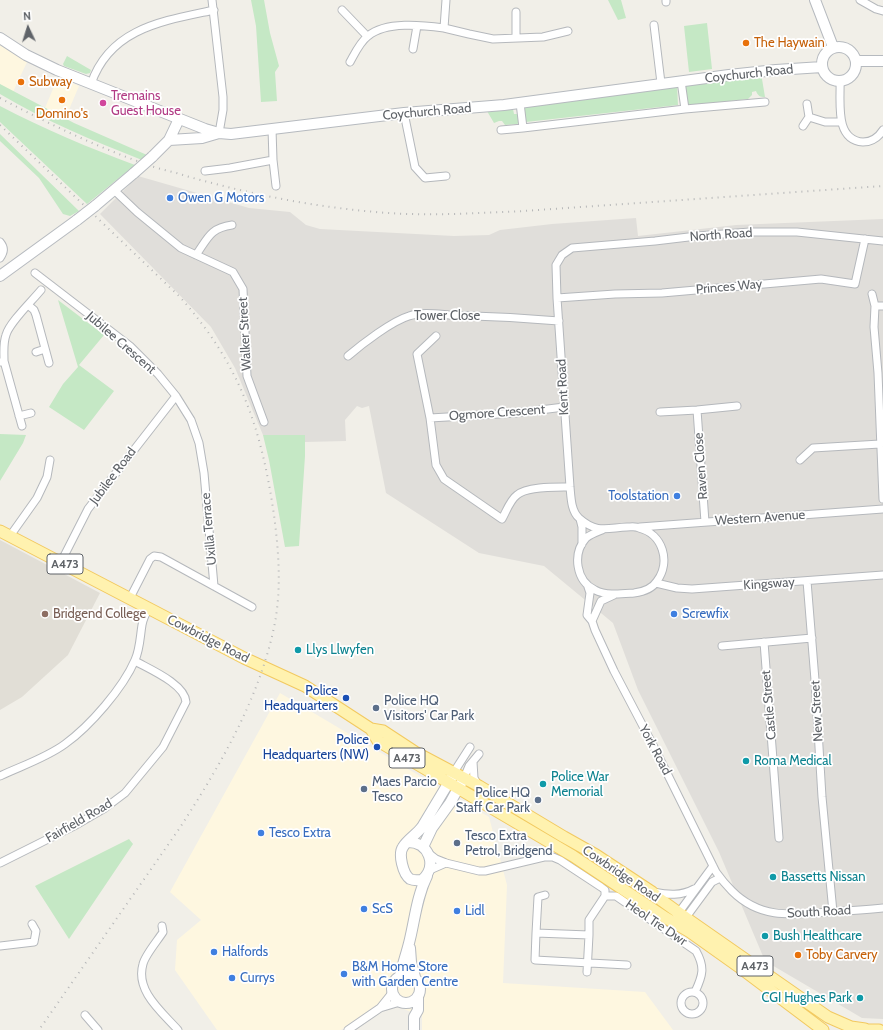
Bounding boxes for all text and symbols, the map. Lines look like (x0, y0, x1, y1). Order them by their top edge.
north arrow (8, 8, 48, 48)
text: N (23, 9, 32, 23)
place label: The Haywain (754, 35, 825, 51)
marker: The Haywain (741, 38, 751, 48)
street label: Coychurch Road (704, 62, 794, 86)
place label: Subway (29, 74, 72, 90)
marker: Subway (16, 77, 26, 87)
place label: Tremains Guest House (111, 88, 181, 119)
marker: Domino's (57, 95, 67, 105)
marker: Tremains Guest House (98, 98, 108, 108)
street label: Coychurch Road (382, 100, 472, 124)
place label: Domino's (36, 106, 88, 122)
place label: Owen G Motors (178, 190, 264, 206)
marker: Owen G Motors (165, 193, 175, 203)
street label: North Road (689, 225, 753, 245)
street label: Princes Way (695, 276, 763, 298)
street label: Walker Street (235, 297, 255, 371)
street label: Tower Close (414, 308, 480, 324)
street label: Jubilee Crescent (83, 309, 159, 377)
street label: Kent Road (554, 359, 572, 415)
street label: Ogmore Crescent (448, 402, 546, 424)
street label: Raven Close (691, 432, 711, 500)
street label: Jubilee Road (86, 444, 140, 508)
place label: Toolstation (608, 488, 669, 504)
marker: Toolstation (672, 491, 682, 501)
street label: Uxilla Terrace (198, 492, 220, 566)
street label: Western Avenue (714, 507, 806, 529)
road number: A473 (47, 554, 83, 574)
street label: Kingsway (743, 574, 795, 594)
place label: Bridgend College (53, 606, 146, 622)
place label: Screwfix (682, 606, 729, 622)
marker: Bridgend College (40, 609, 50, 619)
marker: Screwfix (669, 609, 679, 619)
street label: Cowbridge Road (164, 612, 252, 666)
place label: Llys Llwyfen (306, 642, 374, 658)
marker: Llys Llwyfen (293, 645, 303, 655)
street label: Castle Street (758, 669, 780, 741)
street label: New Street (808, 680, 826, 742)
place label: Police Headquarters (264, 683, 338, 714)
marker: Police Headquarters (341, 693, 351, 703)
place label: Police HQ Visitors' Car Park (384, 693, 474, 724)
marker: Police HQ Visitors' Car Park (371, 703, 381, 713)
street label: York Road (635, 722, 675, 778)
place label: Police Headquarters (NW) (263, 732, 369, 763)
marker: Police Headquarters (NW) (372, 742, 382, 752)
road number: A473 (389, 748, 425, 768)
place label: Roma Medical (754, 753, 832, 769)
marker: Roma Medical (741, 756, 751, 766)
place label: Police War Memorial (551, 769, 609, 800)
place label: Maes Parcio Tesco (372, 774, 437, 805)
marker: Police War Memorial (538, 779, 548, 789)
marker: Maes Parcio Tesco (359, 784, 369, 794)
place label: Police HQ Staff Car Park (456, 785, 530, 816)
marker: Police HQ Staff Car Park (533, 795, 543, 805)
street label: Fairfield Road (43, 796, 115, 846)
place label: Tesco Extra (269, 825, 331, 841)
marker: Tesco Extra (256, 828, 266, 838)
place label: Tesco Extra Petrol, Bridgend (465, 828, 553, 859)
marker: Tesco Extra Petrol, Bridgend (452, 838, 462, 848)
street label: Cowbridge Road (579, 842, 663, 906)
place label: Bassetts Nissan (781, 869, 866, 885)
marker: Bassetts Nissan (768, 872, 778, 882)
street label: Heol Tre Dwr (622, 897, 690, 949)
place label: ScS (372, 901, 393, 917)
place label: Lidl (465, 903, 485, 919)
street label: South Road (787, 903, 851, 921)
marker: ScS (359, 904, 369, 914)
marker: Lidl (452, 906, 462, 916)
place label: Bush Healthcare (773, 928, 862, 944)
marker: Bush Healthcare (760, 931, 770, 941)
place label: Halfords (222, 944, 268, 960)
marker: Halfords (209, 947, 219, 957)
place label: Toby Carvery (806, 947, 878, 963)
marker: Toby Carvery (793, 950, 803, 960)
road number: A473 (737, 956, 773, 976)
place label: B&M Home Store with Garden Centre (352, 959, 458, 990)
marker: B&M Home Store with Garden Centre (339, 969, 349, 979)
place label: Currys (240, 970, 275, 986)
marker: Currys (227, 973, 237, 983)
place label: CGI Hughes Park (761, 990, 852, 1006)
marker: CGI Hughes Park (855, 993, 865, 1003)

